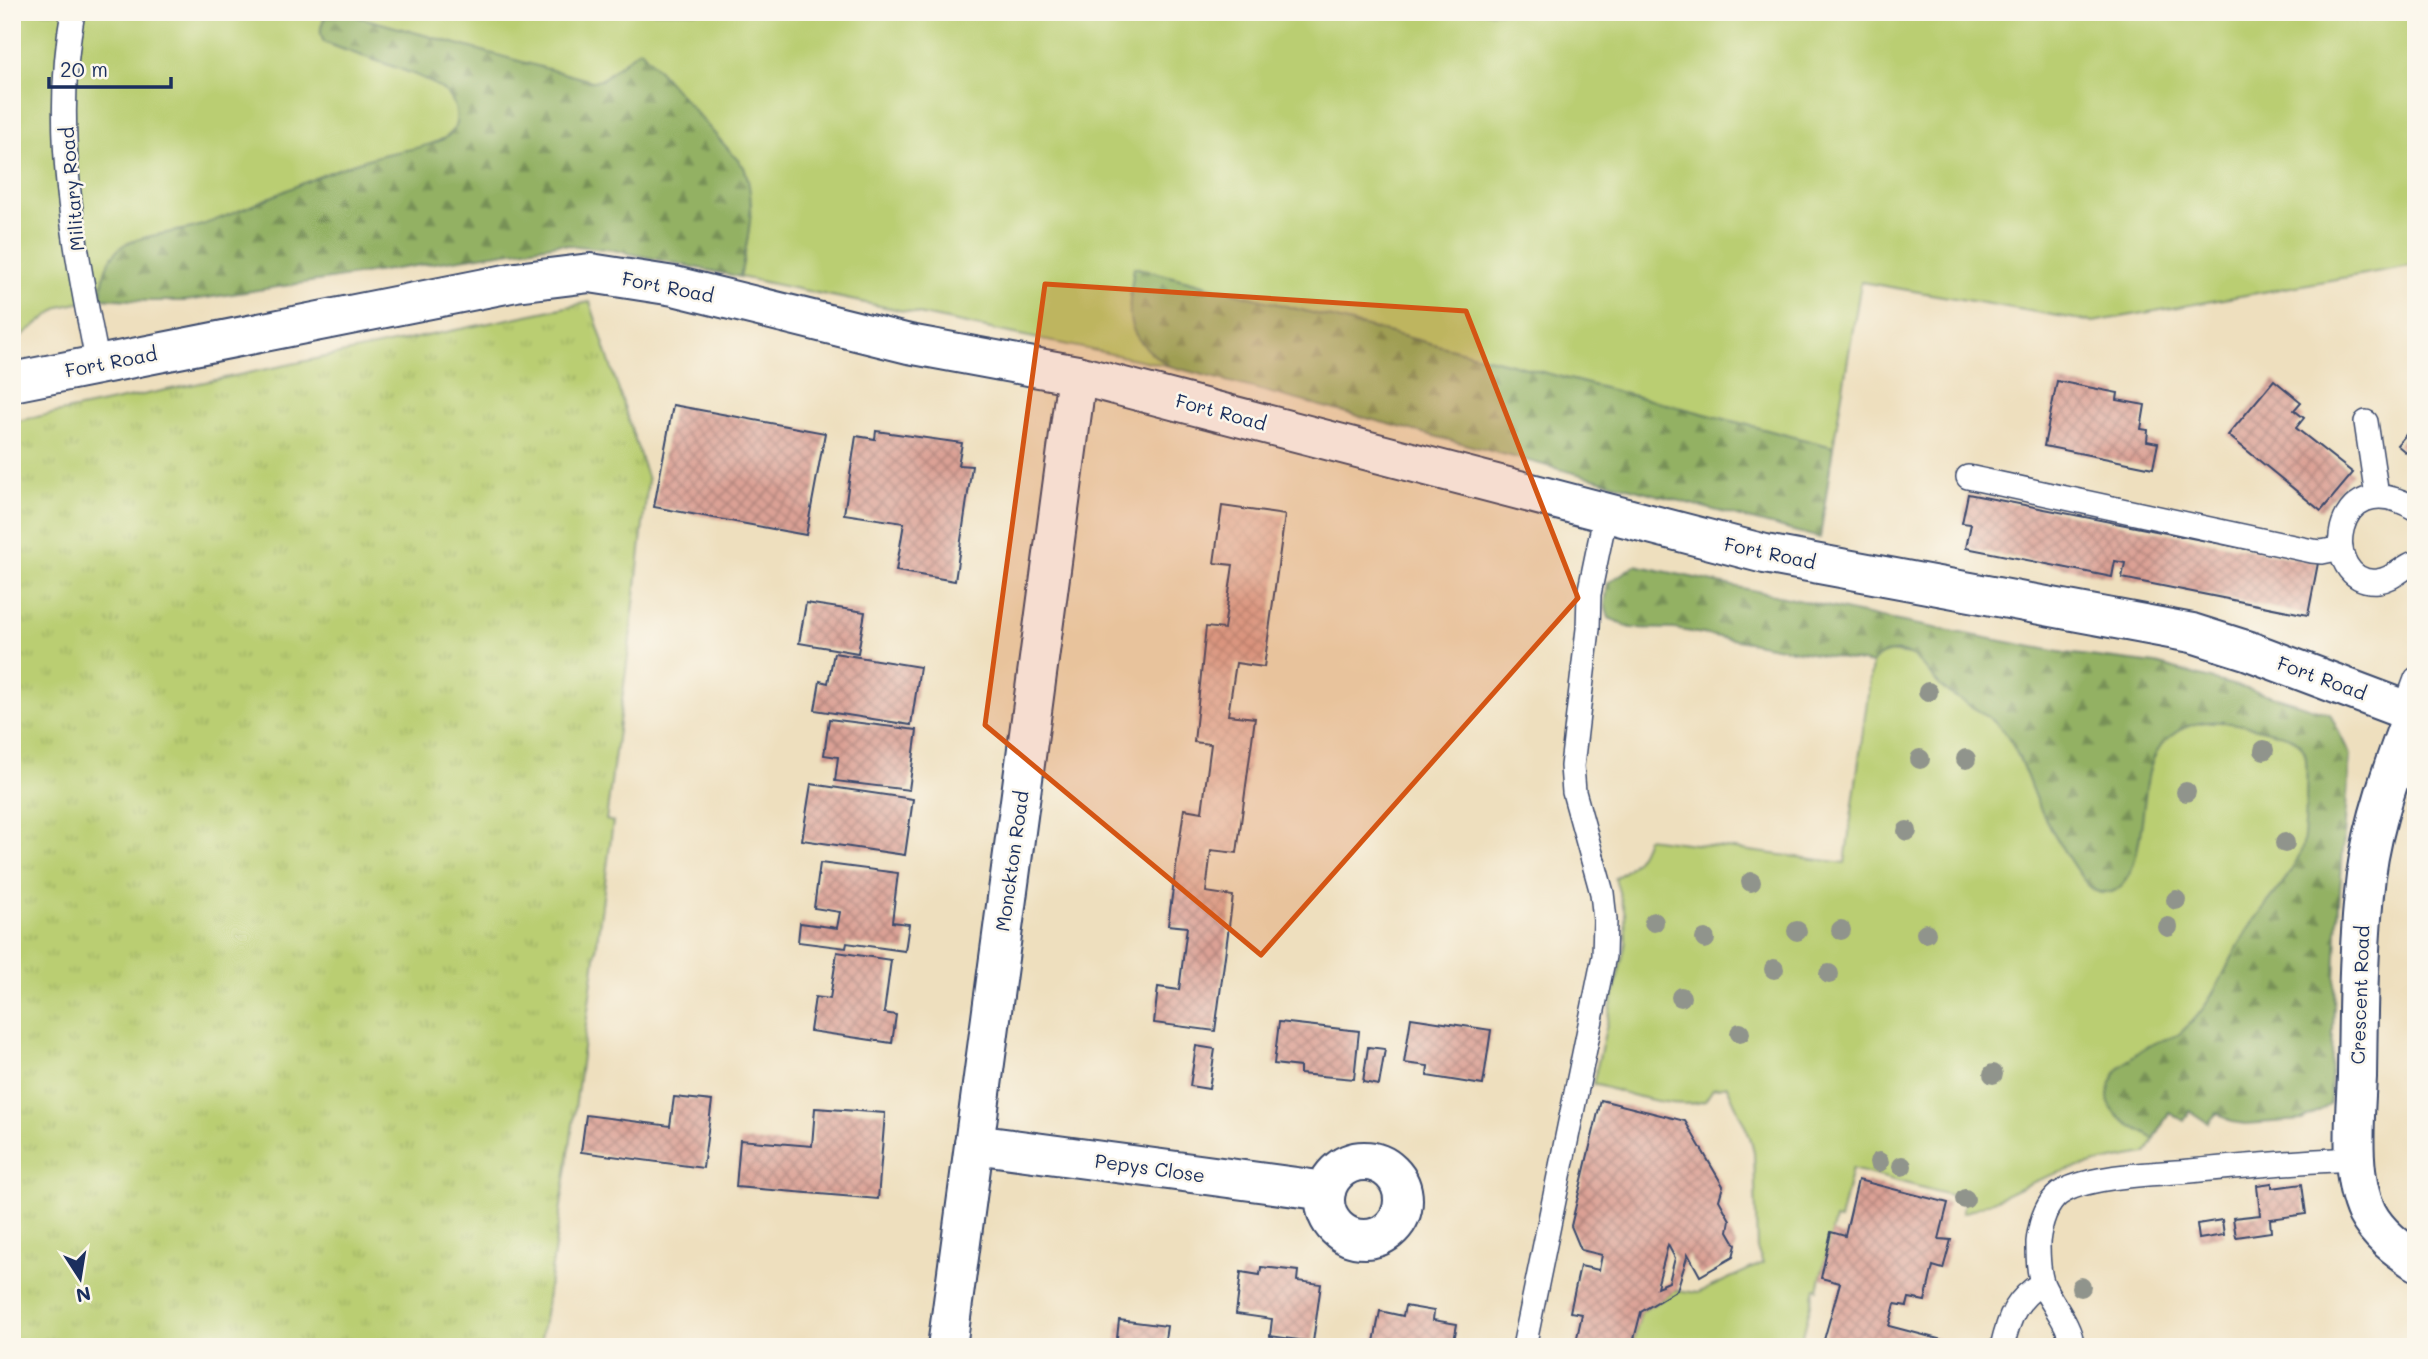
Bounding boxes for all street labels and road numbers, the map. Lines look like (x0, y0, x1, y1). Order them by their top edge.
street label: Military Road (54, 126, 89, 252)
street label: Fort Road (620, 265, 716, 308)
street label: Fort Road (63, 340, 159, 383)
street label: Fort Road (1173, 387, 1269, 436)
street label: Fort Road (1722, 531, 1818, 574)
street label: Fort Road (2274, 650, 2370, 705)
street label: Monckton Road (989, 789, 1034, 933)
street label: Crescent Road (2345, 925, 2374, 1065)
street label: Pepys Close (1093, 1147, 1207, 1188)

